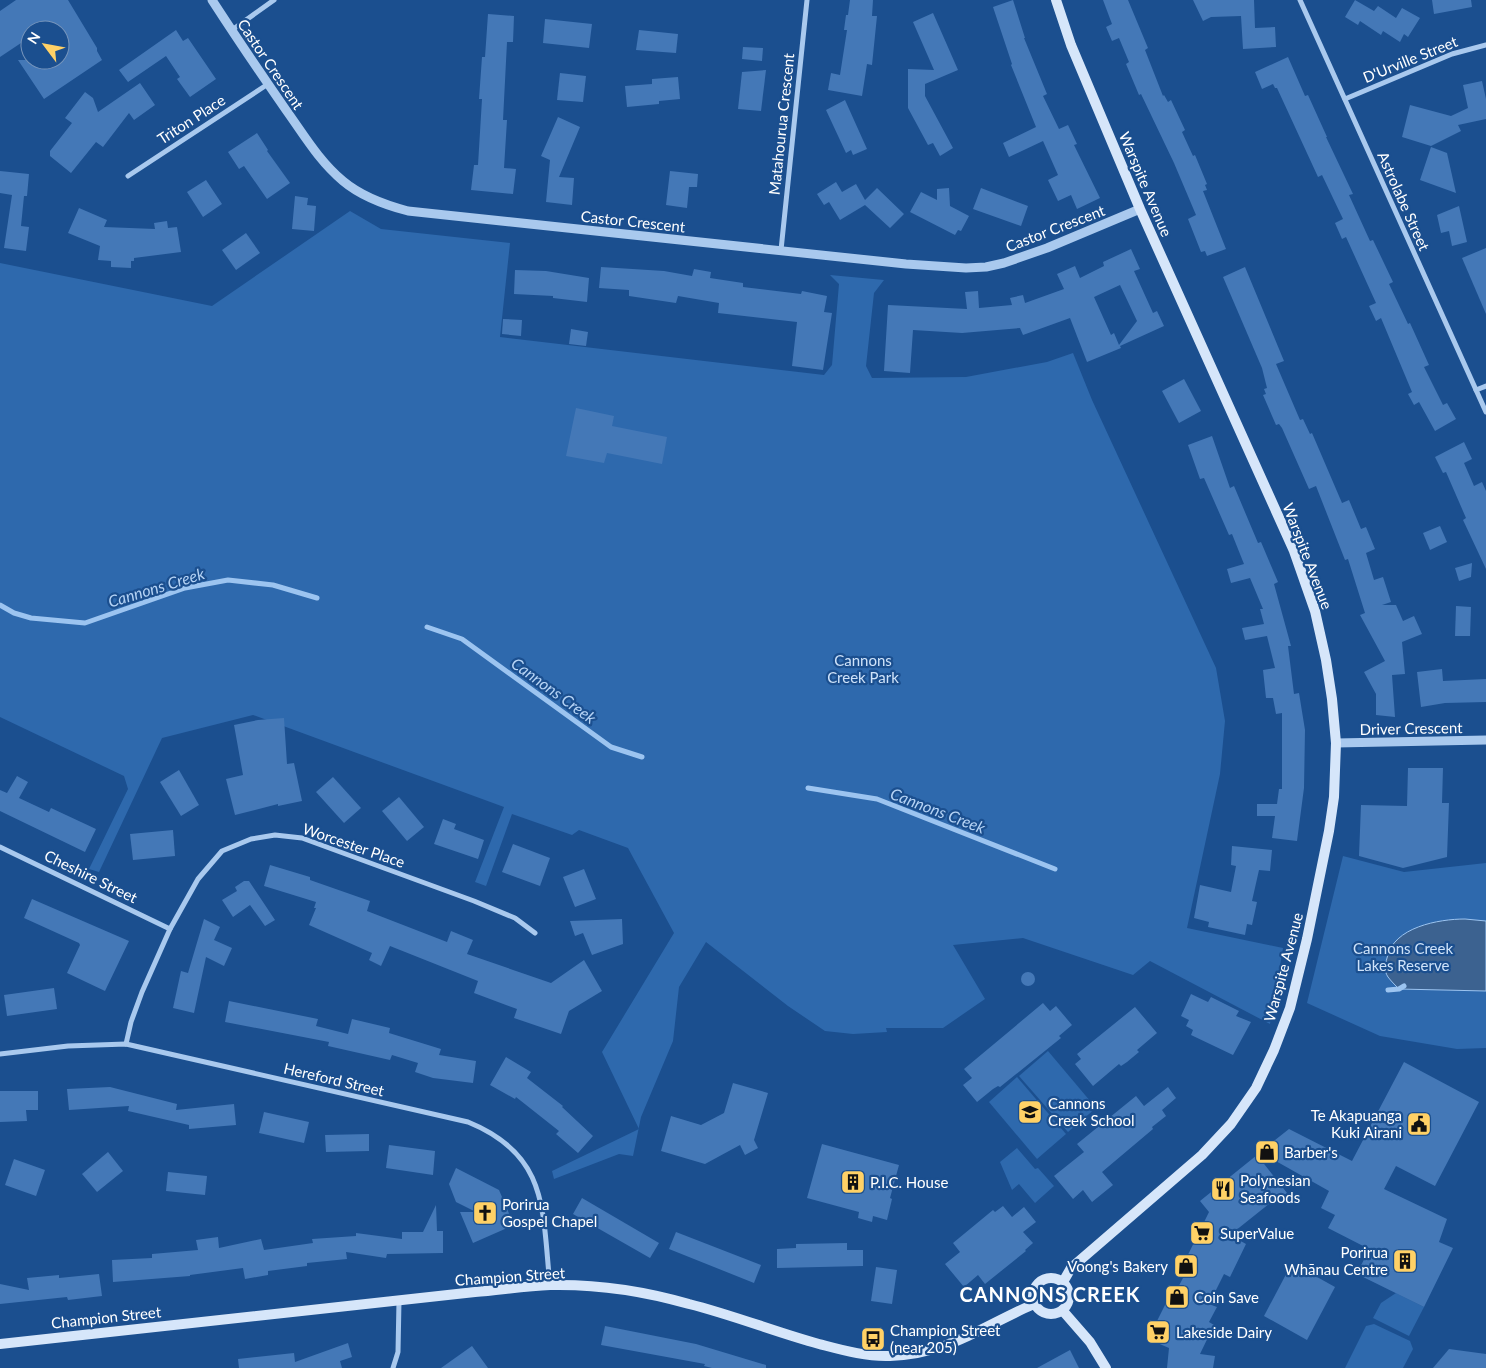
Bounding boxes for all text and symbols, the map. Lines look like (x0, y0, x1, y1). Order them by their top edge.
street label: Castor Crescent (234, 15, 308, 113)
north arrow (20, 20, 70, 70)
text: N (23, 29, 44, 47)
street label: D'Urville Street (1360, 32, 1460, 86)
street label: Matahourua Crescent (765, 52, 797, 196)
street label: Triton Place (154, 90, 228, 148)
street label: Warspite Avenue (1116, 129, 1176, 239)
street label: Astrolabe Street (1374, 149, 1434, 254)
street label: Castor Crescent (1003, 201, 1108, 255)
street label: Castor Crescent (580, 207, 687, 235)
street label: Warspite Avenue (1279, 500, 1337, 612)
water label: Cannons Creek (105, 563, 207, 611)
park label: Cannons Creek Park (827, 651, 899, 686)
water label: Cannons Creek (508, 653, 600, 727)
street label: Driver Crescent (1359, 718, 1463, 738)
water label: Cannons Creek (888, 783, 988, 837)
street label: Worcester Place (301, 819, 408, 871)
street label: Cheshire Street (42, 846, 141, 907)
street label: Warspite Avenue (1260, 910, 1306, 1024)
park label: Cannons Creek Lakes Reserve (1353, 939, 1453, 974)
street label: Hereford Street (282, 1059, 387, 1099)
place label: Cannons Creek School (1048, 1094, 1135, 1129)
school or university icon: Cannons Creek School (1017, 1099, 1043, 1125)
place label: Te Akapuanga Kuki Airani (1311, 1106, 1402, 1141)
public building icon: Te Akapuanga Kuki Airani (1406, 1111, 1432, 1137)
shop icon: Barber's (1254, 1139, 1280, 1165)
place label: Barber's (1284, 1143, 1338, 1161)
building icon: P.I.C. House (840, 1169, 866, 1195)
place label: Polynesian Seafoods (1240, 1171, 1311, 1206)
place label: P.I.C. House (870, 1173, 948, 1191)
restaurant icon: Polynesian Seafoods (1210, 1176, 1236, 1202)
place label: Porirua Gospel Chapel (502, 1195, 597, 1230)
church icon: Porirua Gospel Chapel (472, 1200, 498, 1226)
supermarket icon: SuperValue (1189, 1220, 1215, 1246)
place label: SuperValue (1220, 1224, 1294, 1242)
place label: Porirua Whānau Centre (1284, 1243, 1388, 1278)
building icon: Porirua Whānau Centre (1392, 1248, 1418, 1274)
shop icon: Voong's Bakery (1173, 1253, 1199, 1279)
place label: Voong's Bakery (1067, 1257, 1168, 1275)
street label: Champion Street (454, 1263, 566, 1289)
district label: CANNONS CREEK (959, 1282, 1141, 1306)
shop icon: Coin Save (1164, 1284, 1190, 1310)
place label: Coin Save (1194, 1288, 1259, 1306)
street label: Champion Street (50, 1302, 162, 1332)
supermarket icon: Lakeside Dairy (1145, 1319, 1171, 1345)
place label: Champion Street (near 205) (890, 1321, 1001, 1356)
place label: Lakeside Dairy (1176, 1323, 1272, 1341)
bus stop icon: Champion Street (near 205) (860, 1326, 886, 1352)

